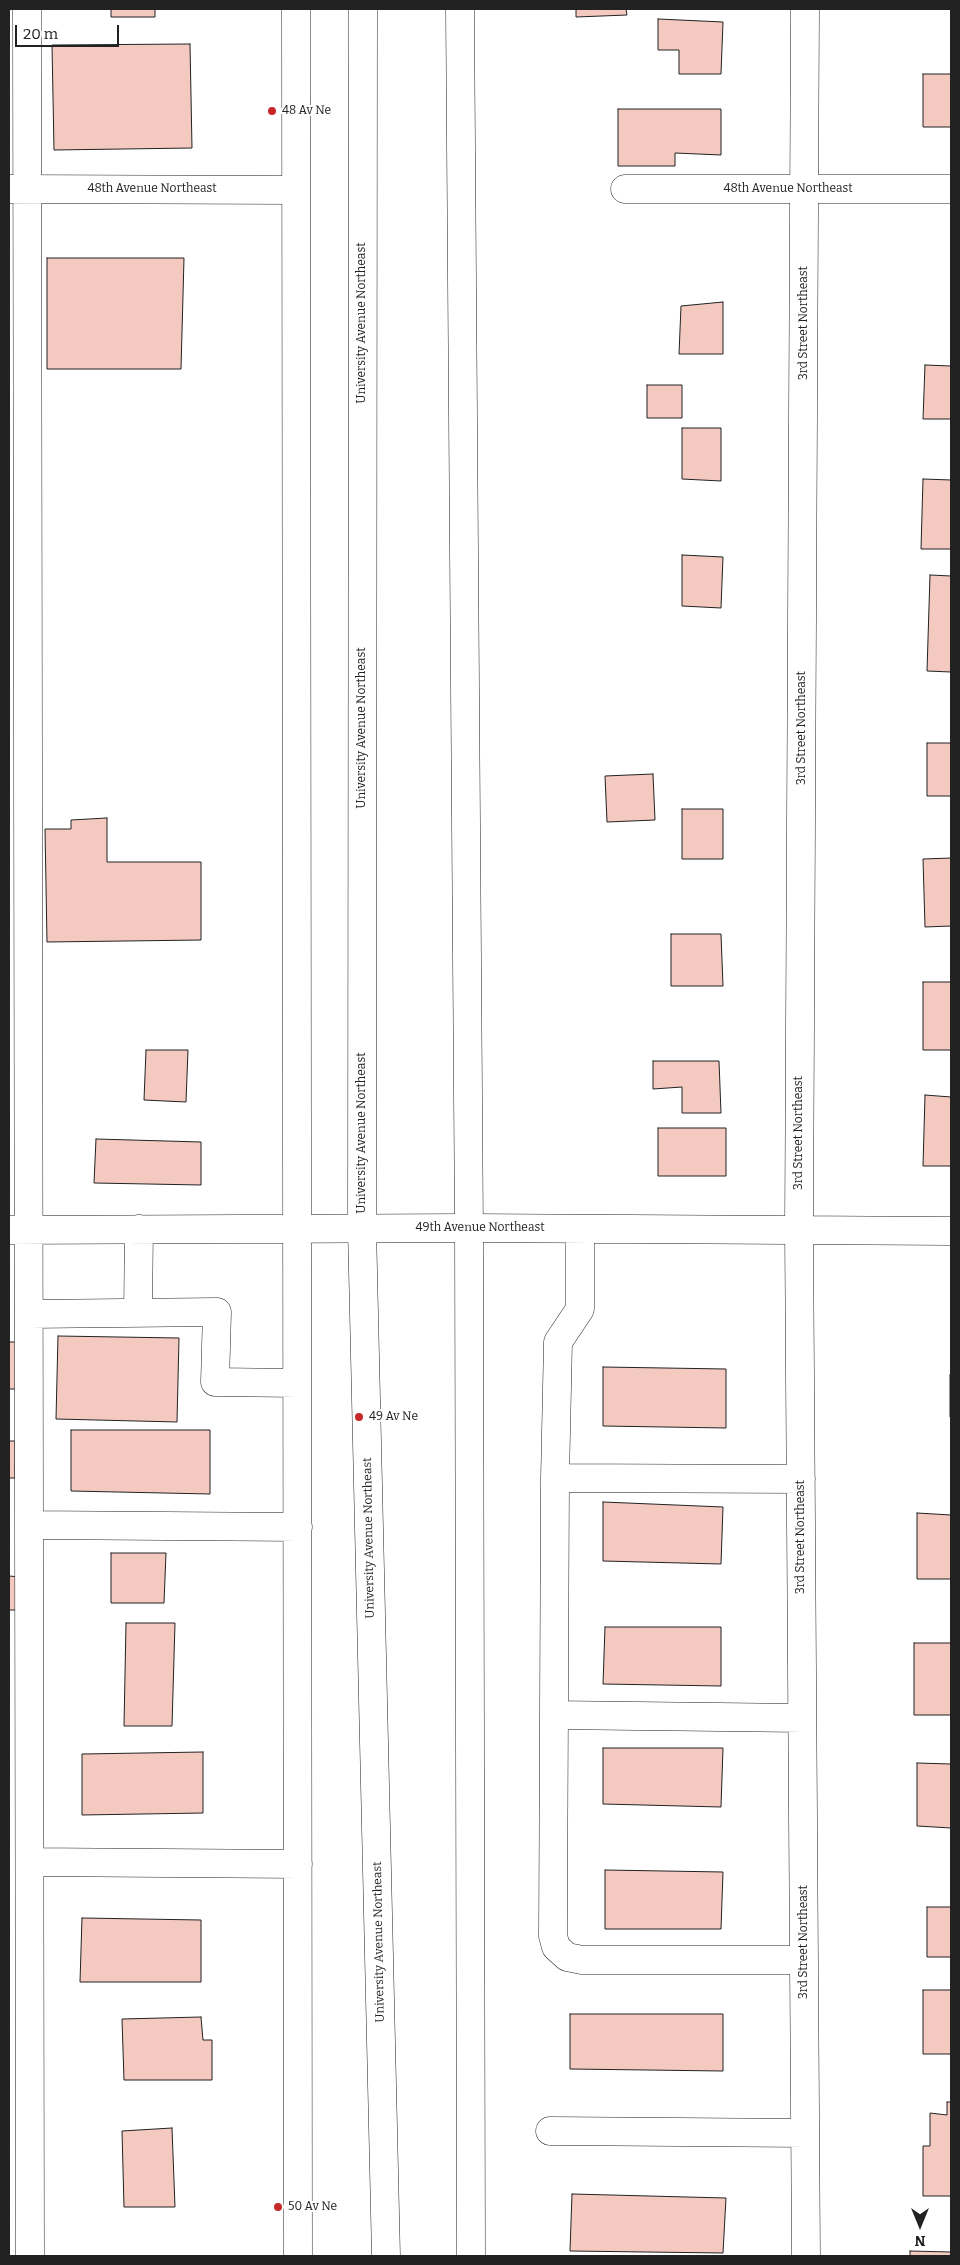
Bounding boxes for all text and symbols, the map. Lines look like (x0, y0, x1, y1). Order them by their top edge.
scale bar (18, 15, 121, 47)
text: 20 m (23, 25, 58, 43)
place label: 48 Av Ne (282, 104, 331, 118)
marker: 48 Av Ne (266, 105, 278, 117)
street label: 48th Avenue Northeast (87, 182, 217, 196)
street label: 48th Avenue Northeast (723, 182, 853, 196)
street label: University Avenue Northeast (355, 242, 369, 404)
street label: 3rd Street Northeast (797, 266, 811, 380)
street label: University Avenue Northeast (355, 647, 369, 809)
street label: 3rd Street Northeast (795, 671, 809, 785)
street label: University Avenue Northeast (355, 1052, 369, 1214)
street label: 3rd Street Northeast (792, 1076, 806, 1190)
street label: 49th Avenue Northeast (415, 1221, 545, 1235)
place label: 49 Av Ne (369, 1410, 418, 1424)
marker: 49 Av Ne (353, 1411, 365, 1423)
street label: University Avenue Northeast (360, 1457, 378, 1619)
street label: 3rd Street Northeast (794, 1480, 808, 1594)
street label: University Avenue Northeast (370, 1861, 388, 2023)
street label: 3rd Street Northeast (797, 1885, 811, 1999)
place label: 50 Av Ne (288, 2200, 337, 2214)
north arrow (895, 2200, 945, 2250)
marker: 50 Av Ne (272, 2201, 284, 2213)
text: N (915, 2232, 925, 2249)

